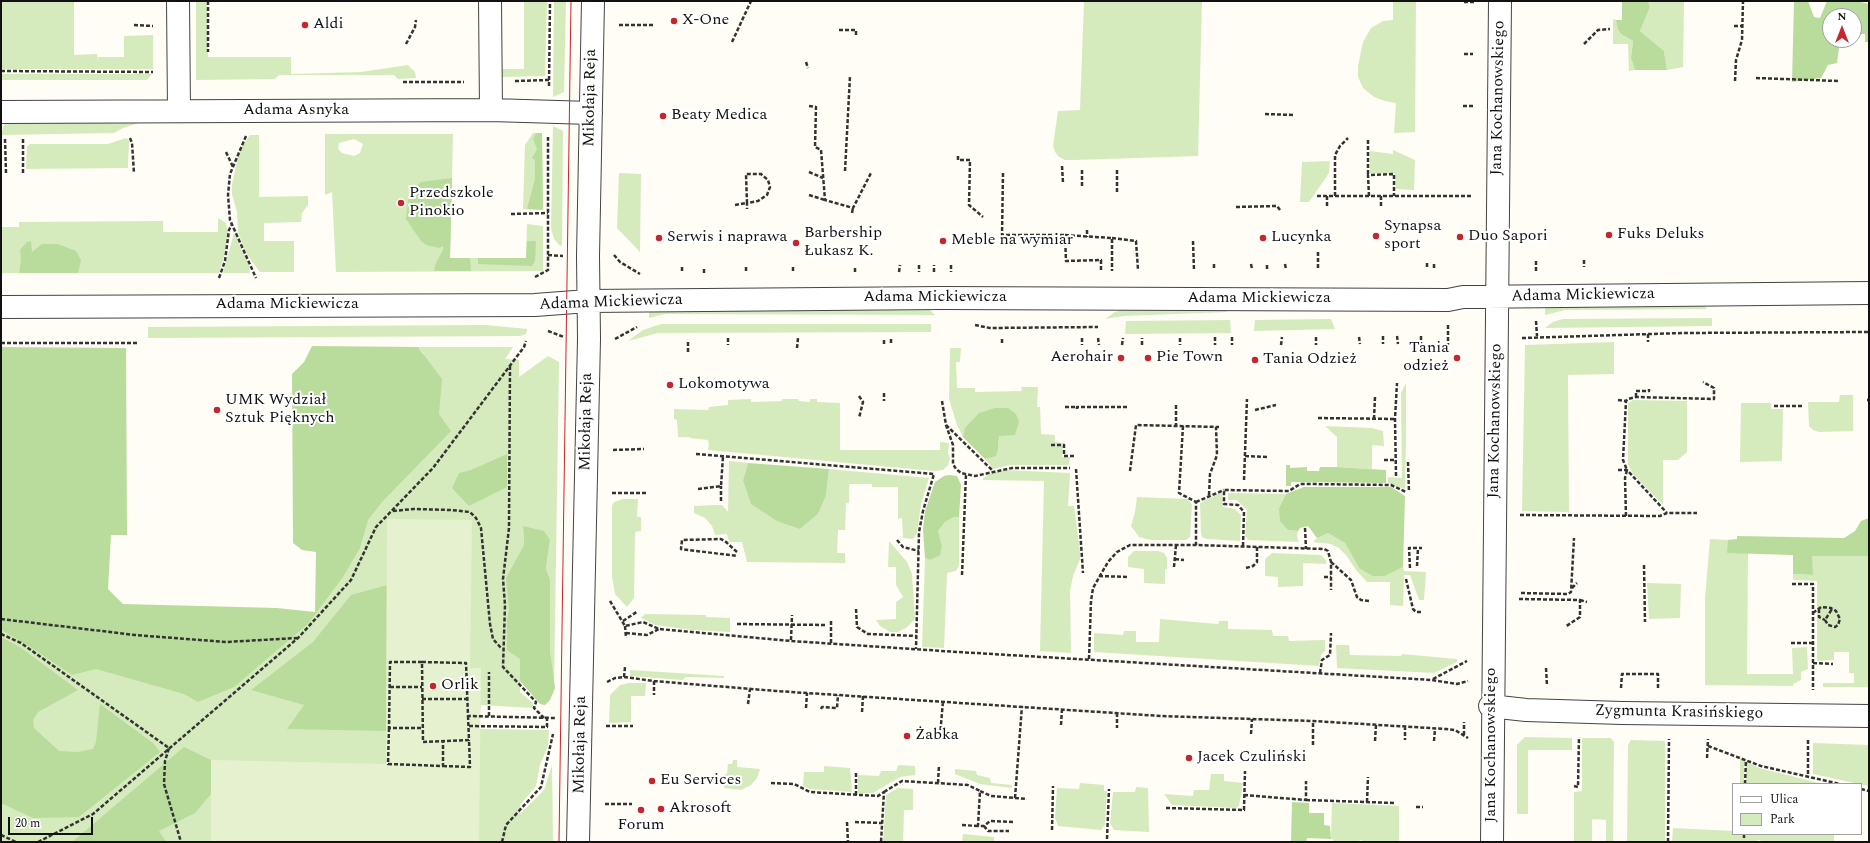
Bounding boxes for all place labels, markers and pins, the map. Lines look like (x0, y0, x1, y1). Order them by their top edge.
place label: X-One (682, 11, 729, 31)
place label: Aldi (313, 15, 343, 35)
marker: X-One (669, 16, 679, 26)
marker: Aldi (300, 20, 310, 30)
place label: Beaty Medica (671, 106, 767, 126)
marker: Beaty Medica (658, 111, 668, 121)
place label: Przedszkole Pinokio (409, 184, 494, 222)
marker: Przedszkole Pinokio (396, 198, 406, 208)
place label: Synapsa sport (1384, 217, 1441, 255)
place label: Barbership Łukasz K. (804, 224, 882, 262)
place label: Fuks Deluks (1617, 225, 1705, 245)
place label: Duo Sapori (1468, 227, 1548, 247)
place label: Serwis i naprawa (667, 228, 787, 248)
place label: Lucynka (1271, 228, 1331, 248)
marker: Fuks Deluks (1604, 230, 1614, 240)
place label: Meble na wymiar (951, 231, 1073, 251)
marker: Synapsa sport (1371, 231, 1381, 241)
marker: Duo Sapori (1455, 232, 1465, 242)
marker: Serwis i naprawa (654, 233, 664, 243)
marker: Lucynka (1258, 233, 1268, 243)
marker: Meble na wymiar (938, 236, 948, 246)
marker: Barbership Łukasz K. (791, 238, 801, 248)
place label: Tania odzież (1403, 339, 1449, 377)
place label: Aerohair (1050, 348, 1113, 368)
place label: Pie Town (1156, 348, 1223, 368)
place label: Tania Odzież (1263, 350, 1357, 370)
marker: Aerohair (1116, 353, 1126, 363)
marker: Pie Town (1143, 353, 1153, 363)
marker: Tania odzież (1452, 353, 1462, 363)
marker: Tania Odzież (1250, 355, 1260, 365)
place label: Lokomotywa (678, 375, 770, 395)
marker: Lokomotywa (665, 380, 675, 390)
place label: UMK Wydział Sztuk Pięknych (225, 391, 335, 429)
marker: UMK Wydział Sztuk Pięknych (212, 405, 222, 415)
place label: Orlik (441, 676, 479, 696)
marker: Orlik (428, 681, 438, 691)
place label: Żabka (915, 726, 959, 746)
marker: Żabka (902, 731, 912, 741)
place label: Jacek Czuliński (1197, 748, 1306, 768)
marker: Jacek Czuliński (1184, 753, 1194, 763)
place label: Eu Services (660, 771, 741, 791)
marker: Eu Services (647, 776, 657, 786)
place label: Akrosoft (669, 799, 731, 819)
marker: Akrosoft (656, 804, 666, 814)
marker: Forum (636, 805, 646, 815)
place label: Forum (617, 816, 665, 836)

